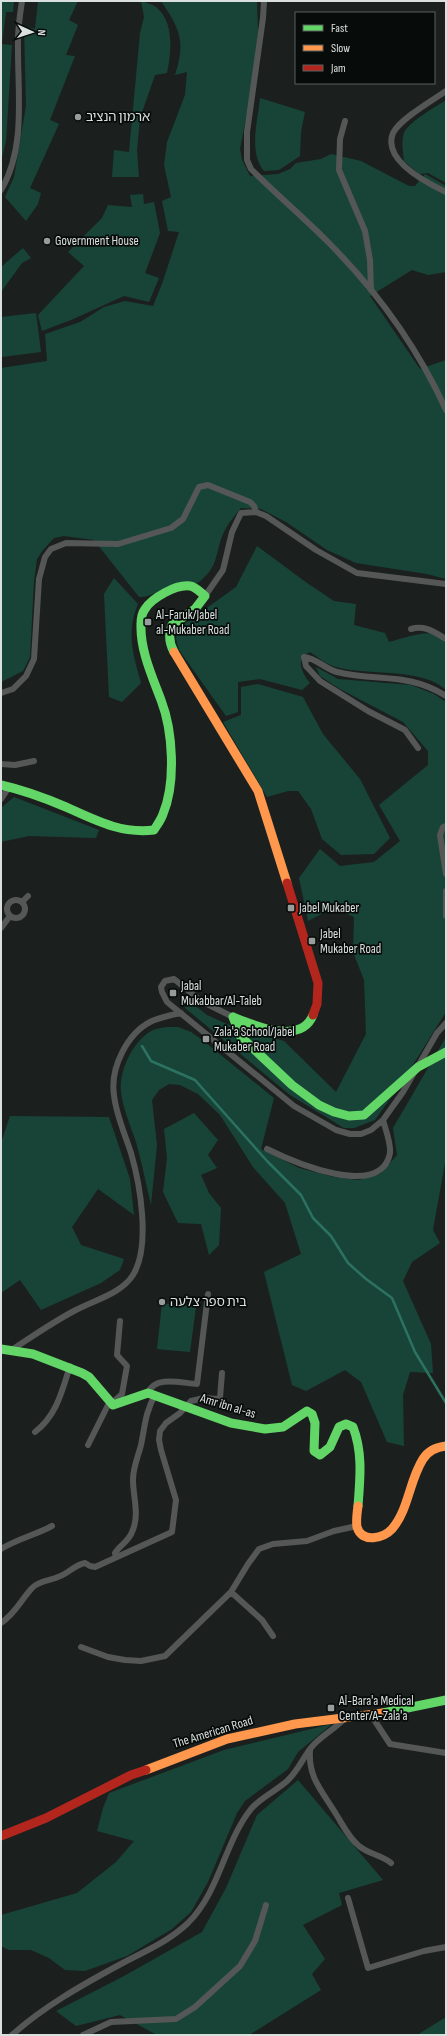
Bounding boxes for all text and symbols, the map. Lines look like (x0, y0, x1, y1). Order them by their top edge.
north arrow (12, 12, 52, 52)
legend (295, 12, 435, 84)
text: Fast (331, 21, 348, 36)
text: N (35, 29, 48, 36)
text: Slow (331, 41, 350, 56)
text: Jam (330, 61, 346, 76)
place label: ארמון הנציב (86, 109, 150, 125)
marker: ארמון הנציב (73, 112, 83, 122)
place label: Government House (55, 233, 139, 249)
marker: Government House (42, 236, 52, 246)
place label: Al-Faruk/Jabel al-Mukaber Road (155, 607, 229, 638)
marker: Al-Faruk/Jabel al-Mukaber Road (143, 617, 153, 627)
place label: Jabel Mukaber (298, 900, 360, 916)
marker: Jabel Mukaber (286, 903, 296, 913)
place label: Jabel Mukaber Road (319, 926, 381, 957)
marker: Jabel Mukaber Road (307, 936, 317, 946)
place label: Jabal Mukabbar/Al-Taleb (180, 978, 262, 1009)
marker: Jabal Mukabbar/Al-Taleb (168, 988, 178, 998)
place label: Zala'a School/Jabel Mukaber Road (214, 1024, 295, 1055)
marker: Zala'a School/Jabel Mukaber Road (201, 1034, 211, 1044)
place label: בית ספר צלעה (170, 1294, 247, 1310)
marker: בית ספר צלעה (157, 1297, 167, 1307)
street label: Amr ibn al-as (197, 1390, 258, 1422)
place label: Al-Bara'a Medical Center/A-Zala'a (338, 1693, 414, 1724)
marker: Al-Bara'a Medical Center/A-Zala'a (326, 1703, 336, 1713)
street label: The American Road (171, 1712, 255, 1752)

